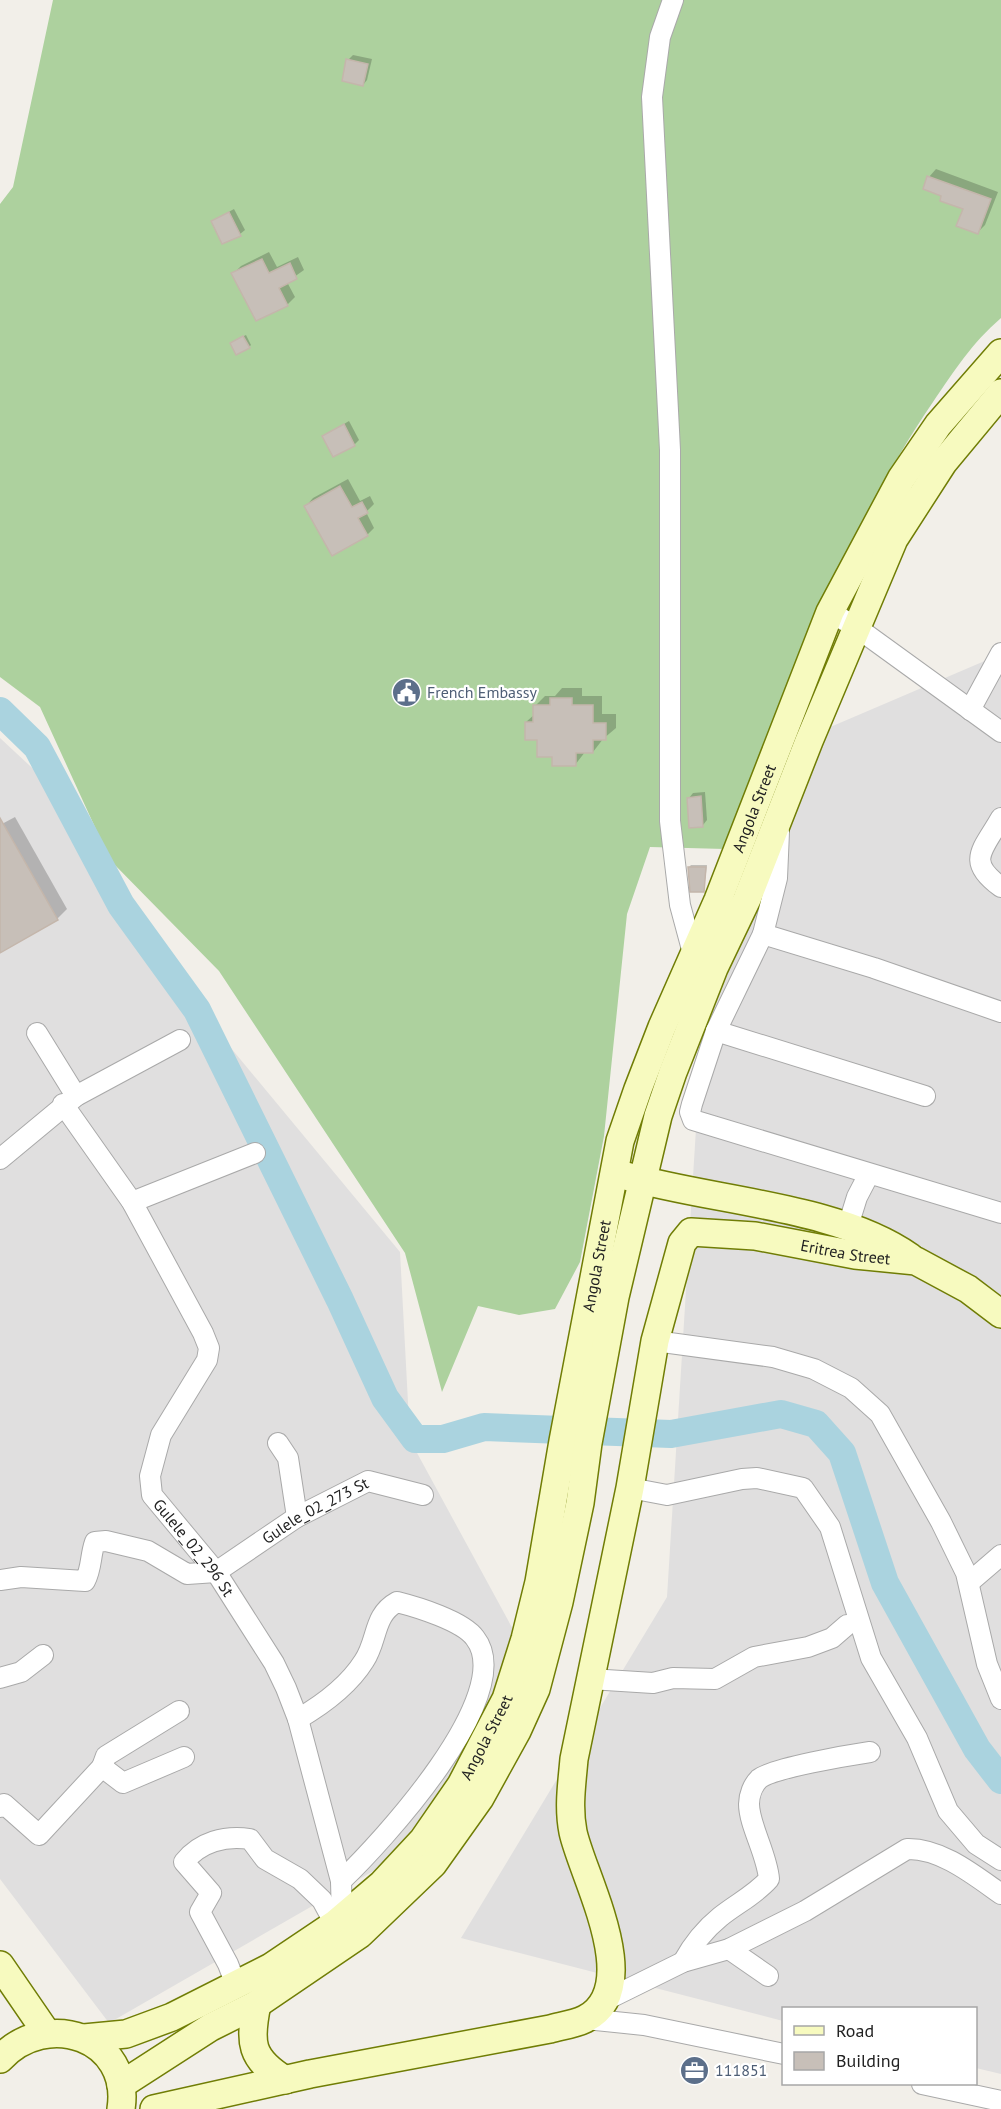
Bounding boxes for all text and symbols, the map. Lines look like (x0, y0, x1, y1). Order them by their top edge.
public building icon: French Embassy (390, 676, 422, 708)
place label: French Embassy (427, 682, 537, 702)
street label: Angola Street (728, 761, 780, 855)
street label: Angola Street (578, 1218, 615, 1313)
street label: Eritrea Street (799, 1235, 892, 1268)
street label: Gulele_02_273 St (258, 1472, 372, 1548)
street label: Gulele_02_296 St (149, 1495, 239, 1600)
street label: Angola Street (456, 1692, 517, 1783)
legend (782, 2007, 977, 2085)
text: Road (836, 2019, 874, 2042)
text: Building (836, 2049, 900, 2072)
office icon: 111851 (678, 2054, 710, 2086)
place label: 111851 (715, 2060, 767, 2080)

